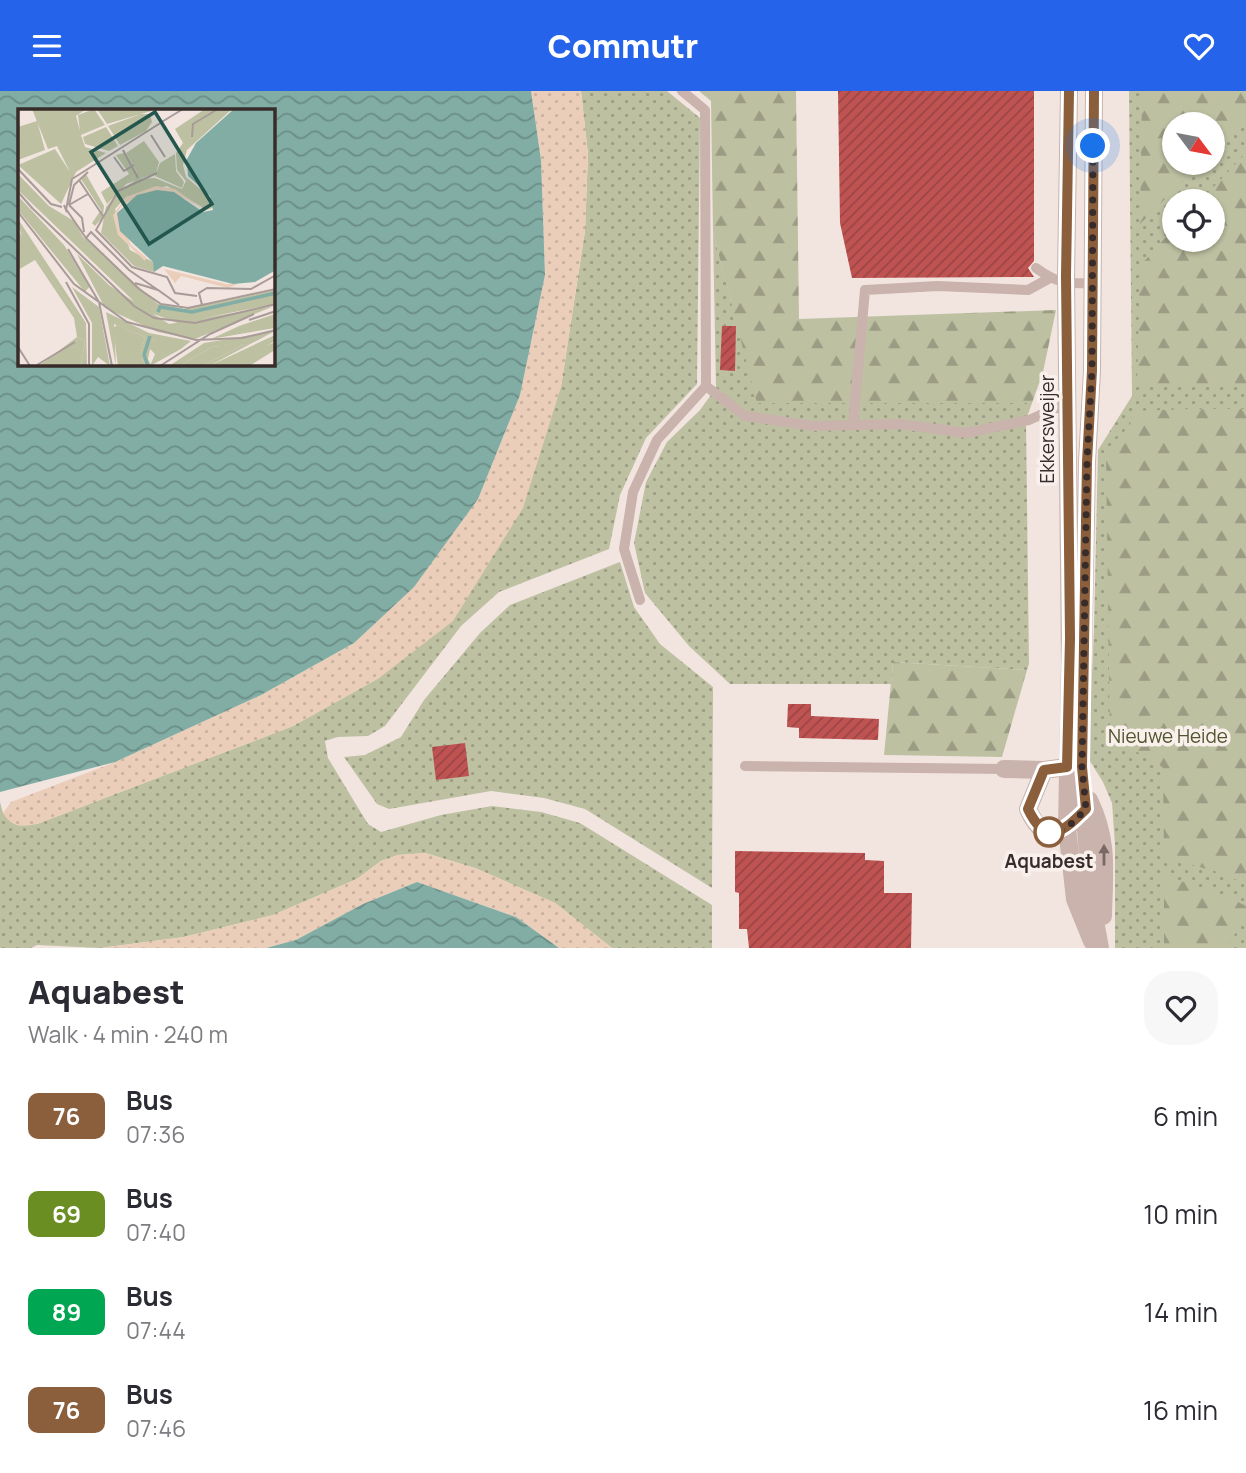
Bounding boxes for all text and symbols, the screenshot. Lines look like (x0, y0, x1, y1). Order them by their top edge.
text: Commutr (548, 24, 698, 68)
icon: menu (28, 27, 66, 65)
icon: heart (1180, 27, 1218, 65)
inset map (18, 109, 275, 366)
north arrow (1162, 112, 1225, 175)
map controls (1162, 112, 1225, 252)
your location (1075, 128, 1110, 163)
button: locate (1162, 189, 1225, 252)
street label: Ekkersweijer (1034, 374, 1060, 484)
park label: Nieuwe Heide (1108, 723, 1228, 749)
marker: Aquabest (1034, 817, 1064, 847)
one-way arrow (1099, 844, 1110, 866)
place label: Aquabest (1005, 848, 1093, 874)
text: Aquabest (28, 969, 185, 1014)
button: heart (1144, 971, 1218, 1045)
text: Walk · 4 min · 240 m (28, 1018, 228, 1050)
text: Bus (126, 1082, 173, 1118)
text: 6 min (1153, 1098, 1218, 1134)
text: 76 (53, 1099, 80, 1132)
text: 07:36 (126, 1118, 185, 1150)
text: Bus (126, 1180, 173, 1216)
text: 10 min (1143, 1196, 1218, 1232)
text: 69 (52, 1197, 81, 1230)
text: 07:40 (126, 1216, 186, 1248)
text: Bus (126, 1278, 173, 1314)
text: 14 min (1144, 1294, 1218, 1330)
text: 89 (52, 1295, 81, 1328)
text: 07:44 (126, 1314, 186, 1346)
text: Bus (126, 1376, 173, 1412)
text: 16 min (1143, 1392, 1218, 1428)
text: 76 (53, 1393, 80, 1426)
text: 07:46 (126, 1412, 186, 1444)

